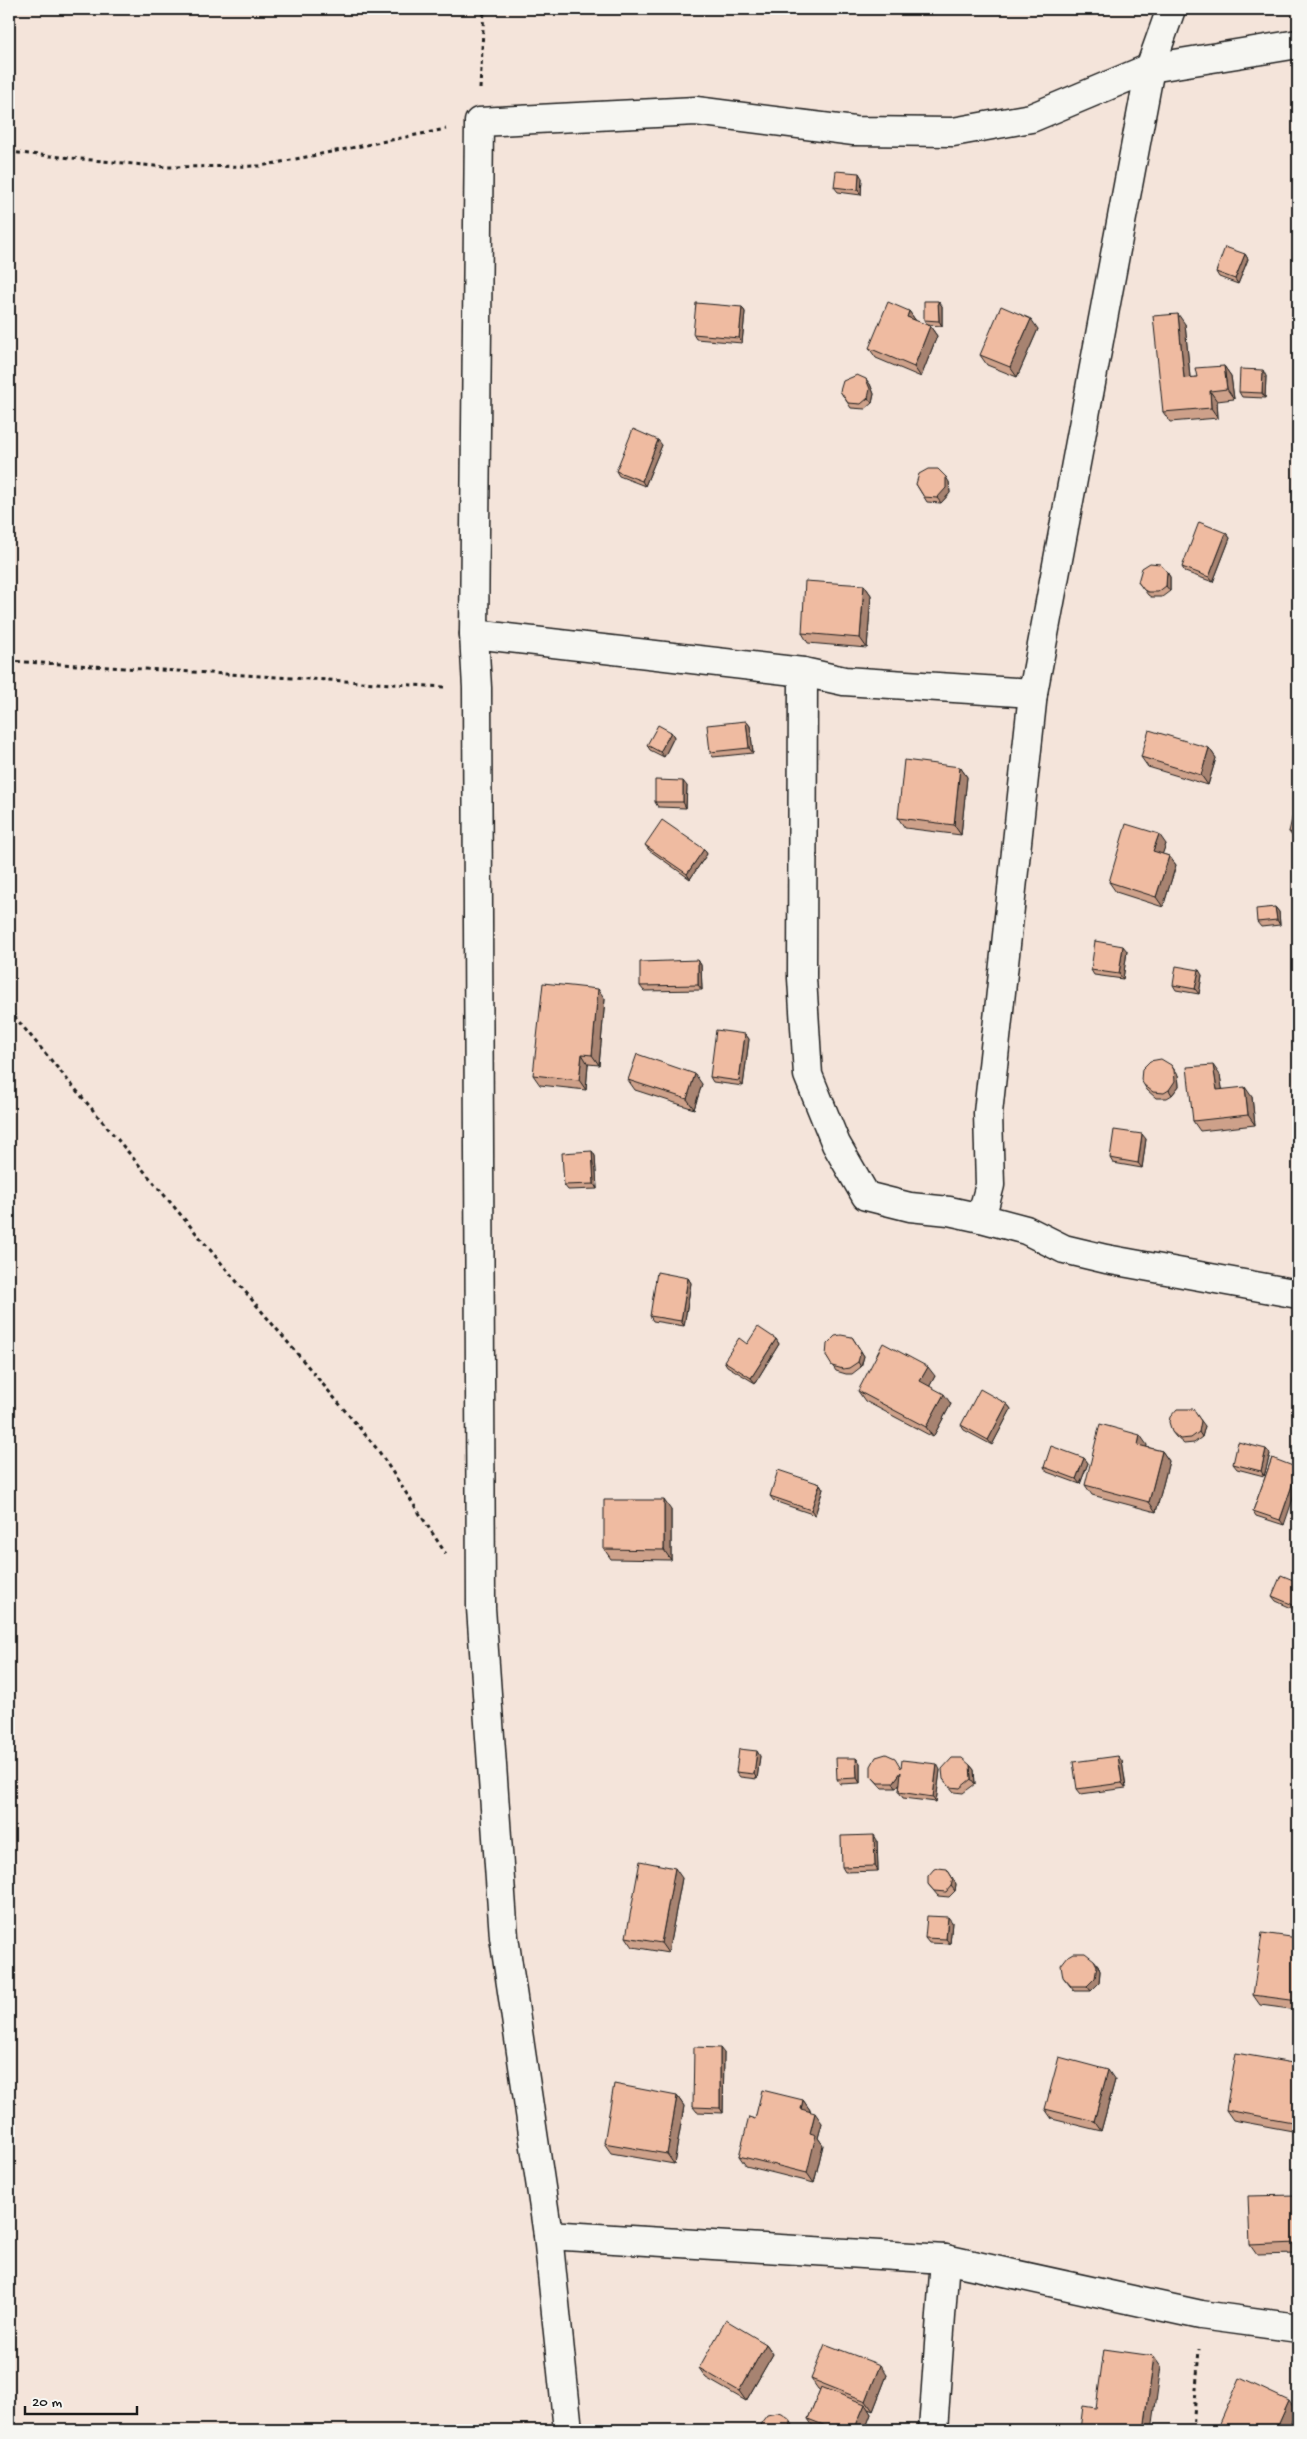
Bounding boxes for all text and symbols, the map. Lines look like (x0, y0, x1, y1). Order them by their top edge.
scale bar (25, 2384, 138, 2416)
text: 20 m (32, 2394, 62, 2412)

